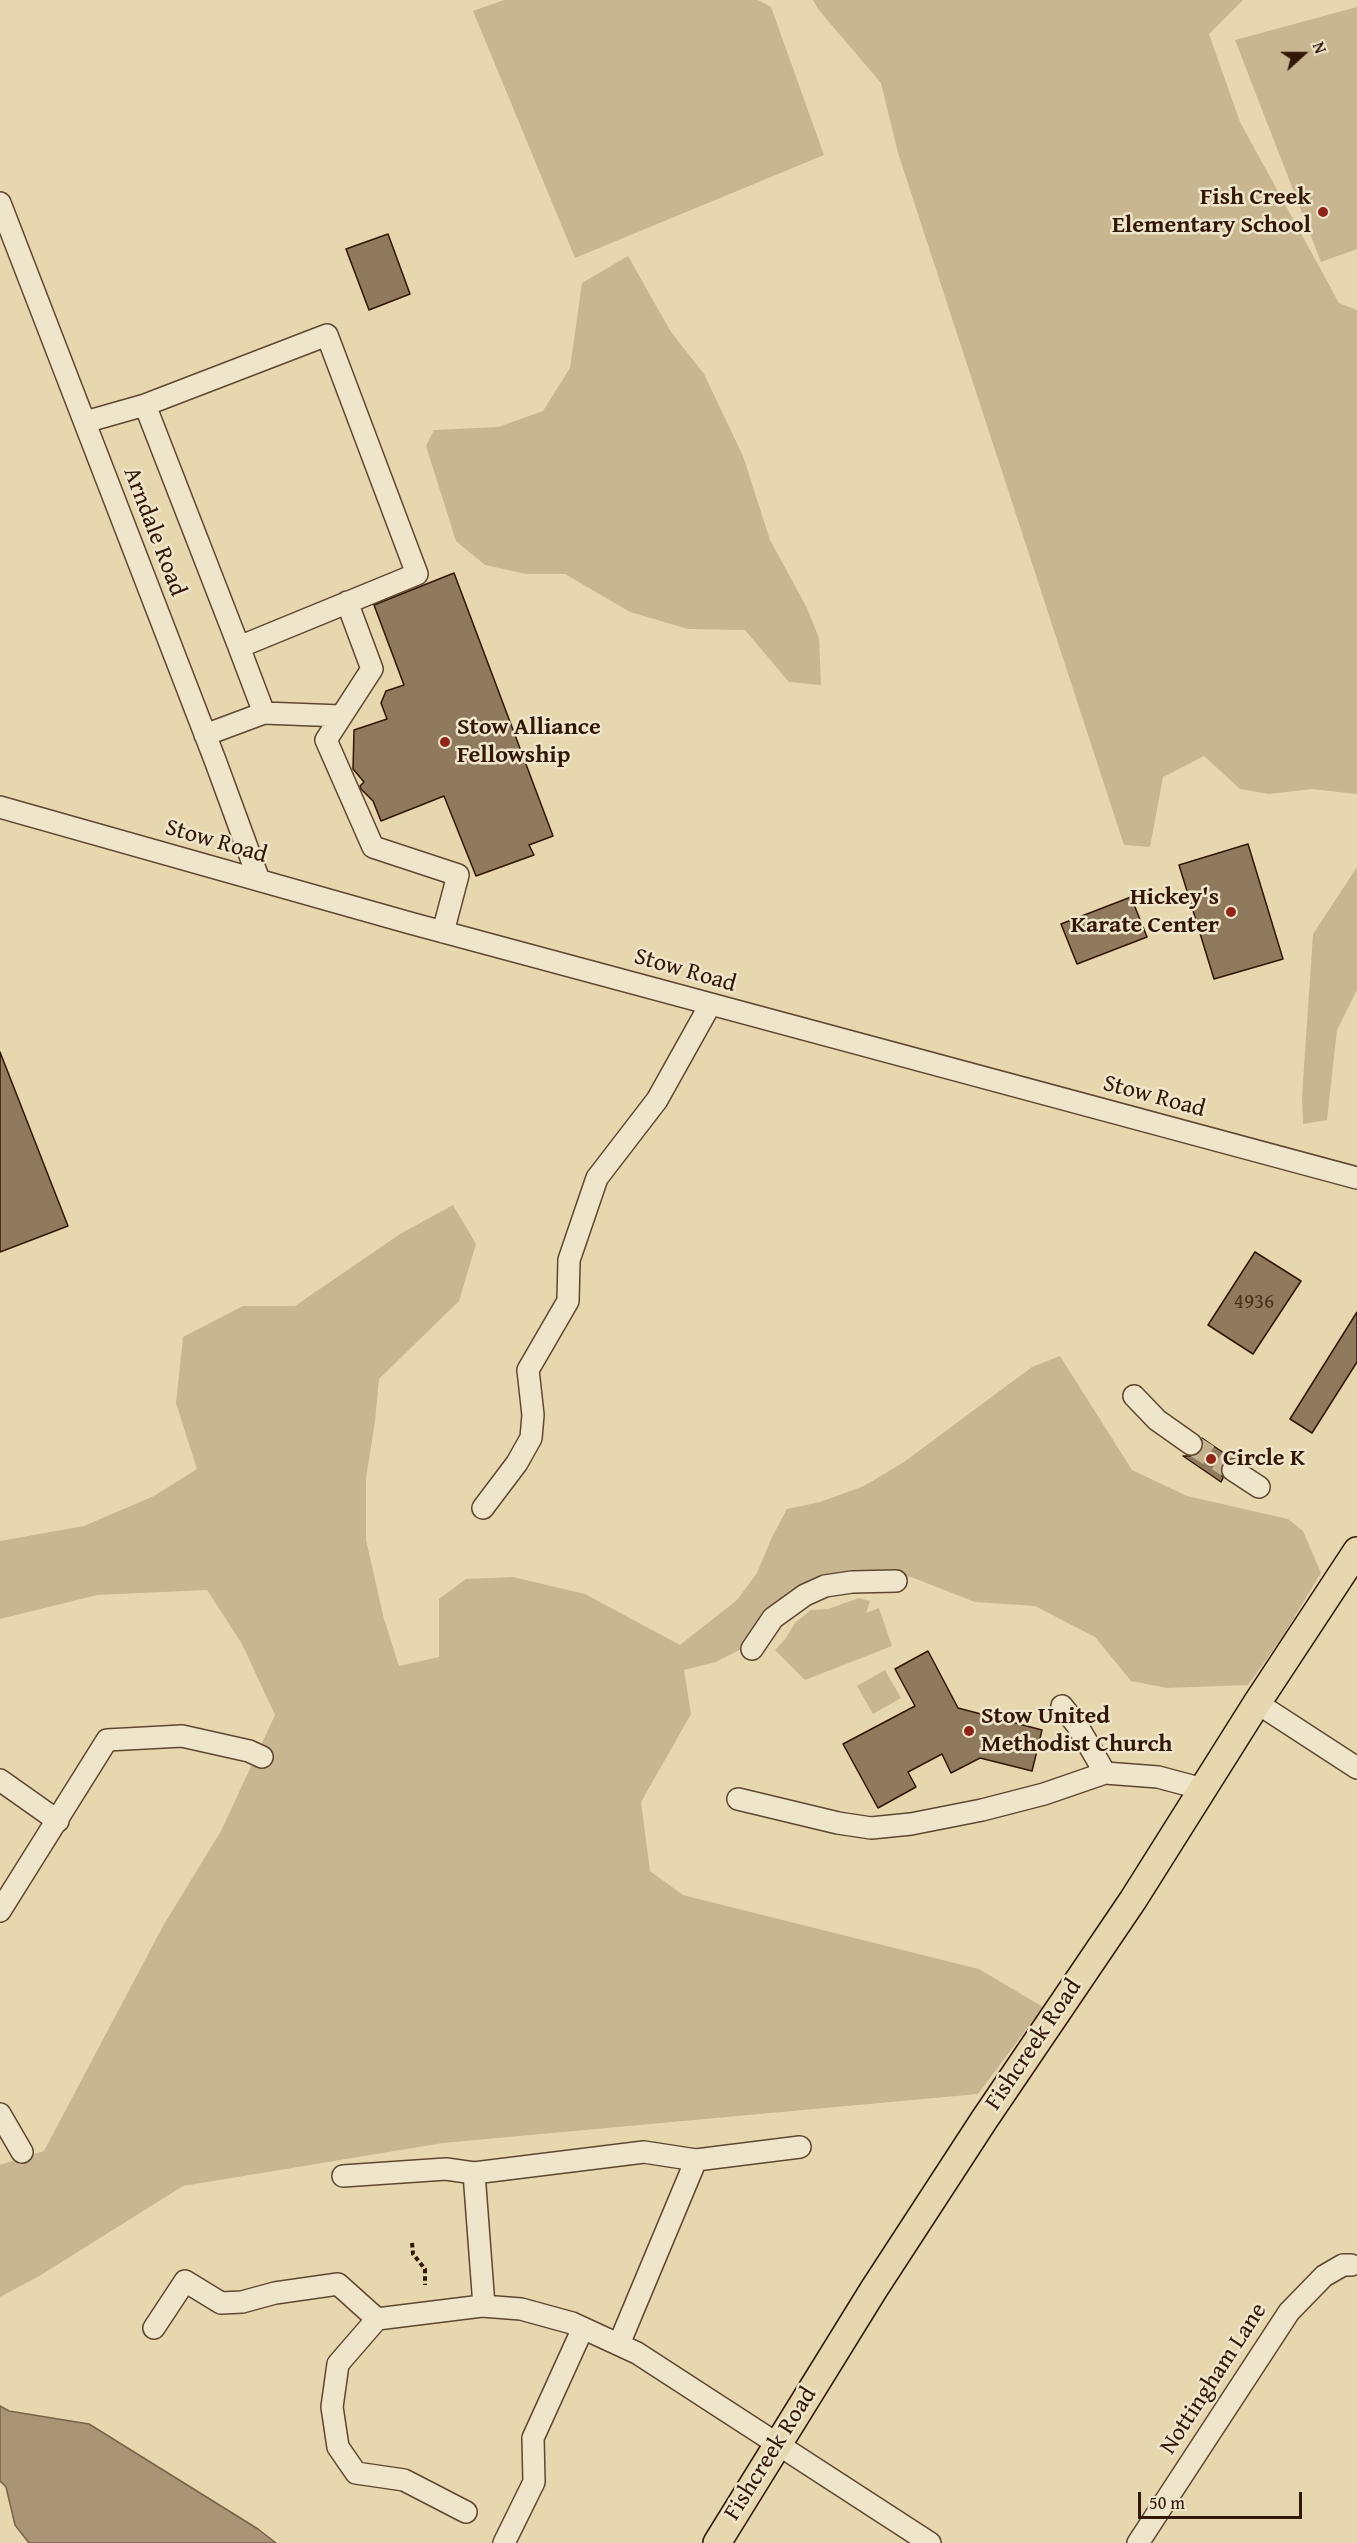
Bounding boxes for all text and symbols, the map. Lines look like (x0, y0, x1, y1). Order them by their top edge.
north arrow (1273, 24, 1333, 84)
text: N (1307, 38, 1333, 57)
place label: Fish Creek Elementary School (1112, 184, 1311, 240)
marker: Fish Creek Elementary School (1316, 205, 1330, 219)
street label: Arndale Road (116, 464, 192, 600)
place label: Stow Alliance Fellowship (457, 714, 601, 770)
marker: Stow Alliance Fellowship (438, 735, 452, 749)
street label: Stow Road (162, 814, 270, 870)
place label: Hickey's Karate Center (1071, 884, 1219, 940)
marker: Hickey's Karate Center (1224, 905, 1238, 919)
street label: Stow Road (631, 943, 739, 999)
street label: Stow Road (1100, 1070, 1208, 1124)
house number: 4936 (1234, 1290, 1274, 1316)
place label: Circle K (1223, 1445, 1305, 1473)
marker: Circle K (1204, 1452, 1218, 1466)
place label: Stow United Methodist Church (981, 1703, 1172, 1759)
marker: Stow United Methodist Church (962, 1724, 976, 1738)
street label: Fishcreek Road (980, 1974, 1088, 2116)
street label: Nottingham Lane (1154, 2298, 1274, 2460)
street label: Fishcreek Road (719, 2382, 823, 2526)
scale bar (1141, 2480, 1304, 2518)
text: 50 m (1149, 2489, 1185, 2516)

